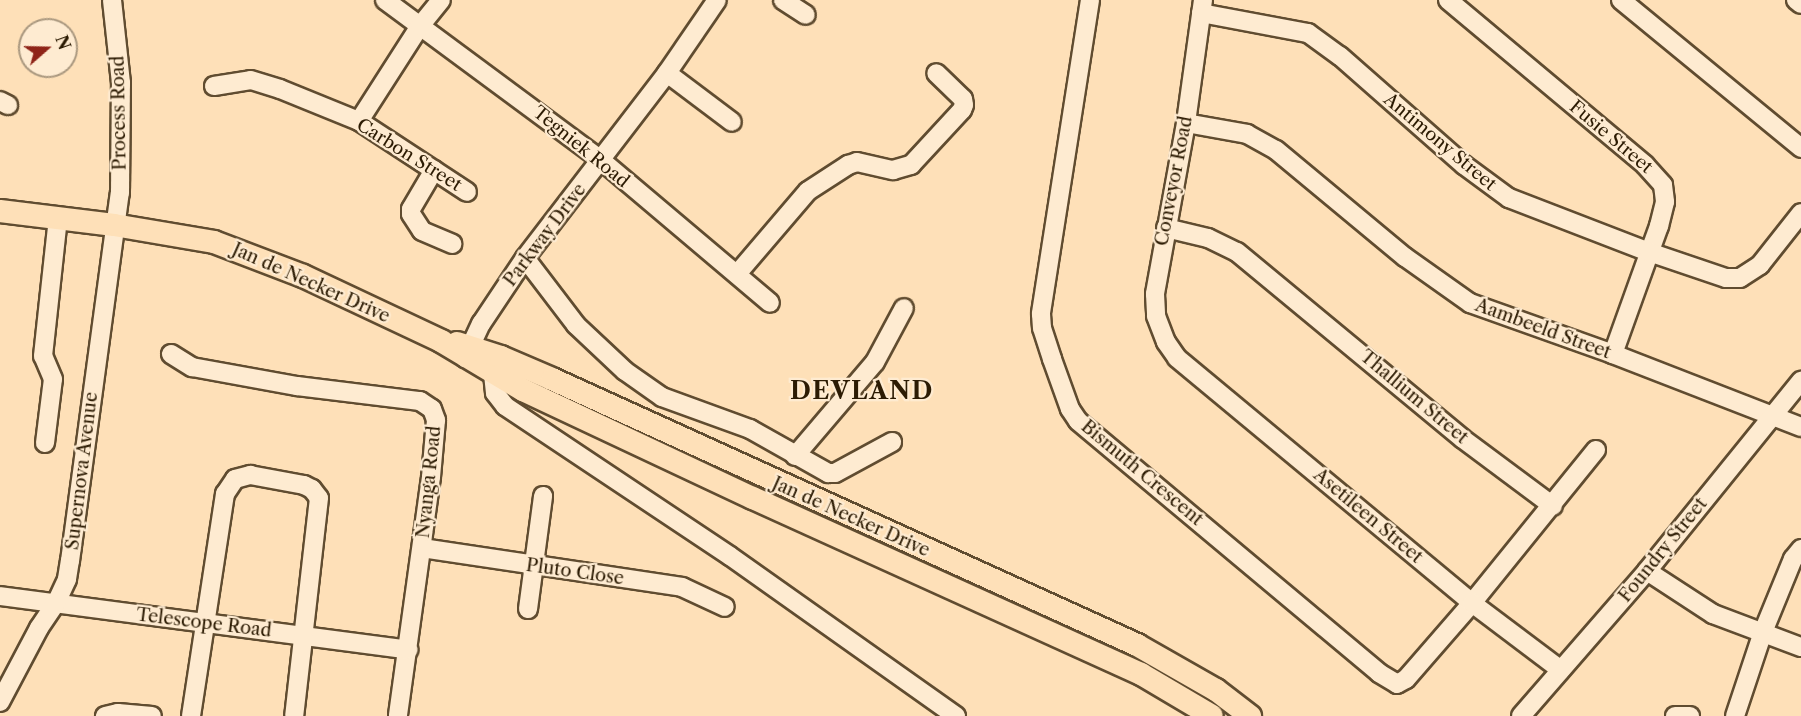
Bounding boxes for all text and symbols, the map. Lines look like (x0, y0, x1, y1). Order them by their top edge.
north arrow (18, 18, 78, 78)
text: N (51, 33, 75, 52)
street label: Process Road (107, 55, 131, 171)
street label: Antimony Street (1379, 88, 1501, 196)
street label: Fusie Street (1565, 96, 1657, 178)
street label: Tegniek Road (528, 102, 634, 192)
street label: Carbon Street (352, 114, 466, 196)
street label: Conveyor Road (1151, 114, 1197, 248)
street label: Parkway Drive (499, 179, 591, 291)
street label: Jan de Necker Drive (229, 238, 393, 328)
street label: Aambeeld Street (1472, 294, 1614, 364)
street label: Thallium Street (1356, 346, 1472, 448)
district label: DEVLAND (790, 377, 934, 405)
street label: Supernova Avenue (62, 390, 102, 552)
street label: Bismuth Crescent (1077, 416, 1207, 530)
street label: Nyanga Road (412, 425, 446, 539)
street label: Asetileen Street (1309, 464, 1427, 568)
street label: Jan de Necker Drive (769, 472, 933, 562)
street label: Foundry Street (1614, 493, 1712, 607)
street label: Pluto Close (525, 554, 625, 590)
street label: Telescope Road (135, 604, 273, 642)

